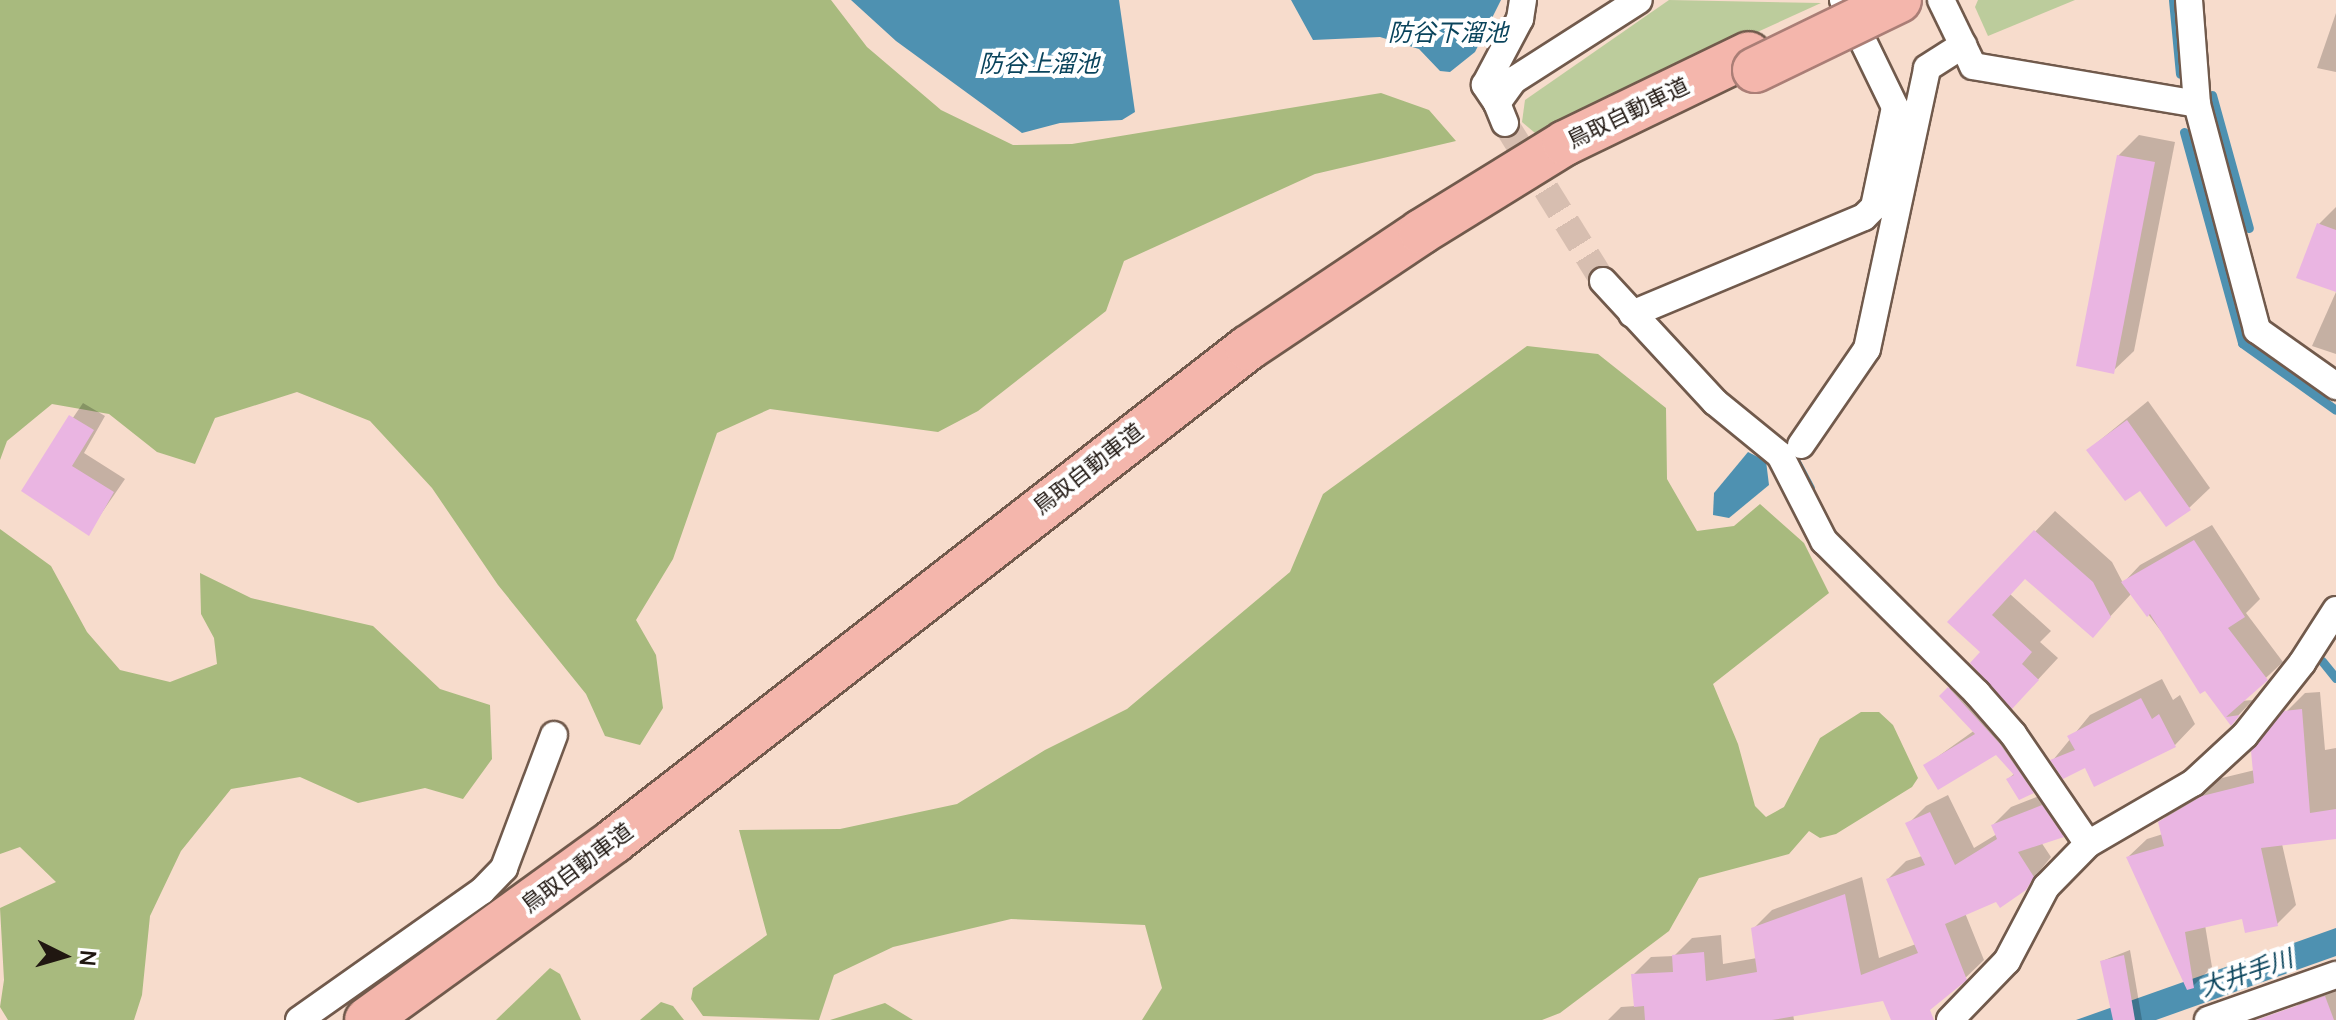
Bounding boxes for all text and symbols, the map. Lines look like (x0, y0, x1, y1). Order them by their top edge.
water label: 防谷下溜池 (1388, 18, 1508, 46)
water label: 防谷上溜池 (979, 49, 1099, 77)
street label: 鳥取自動車道 (1563, 72, 1693, 154)
street label: 鳥取自動車道 (1028, 418, 1148, 520)
street label: 鳥取自動車道 (516, 818, 638, 918)
north arrow (24, 916, 104, 996)
water label: 大井手川 (2196, 943, 2296, 1001)
text: N (72, 949, 104, 967)

